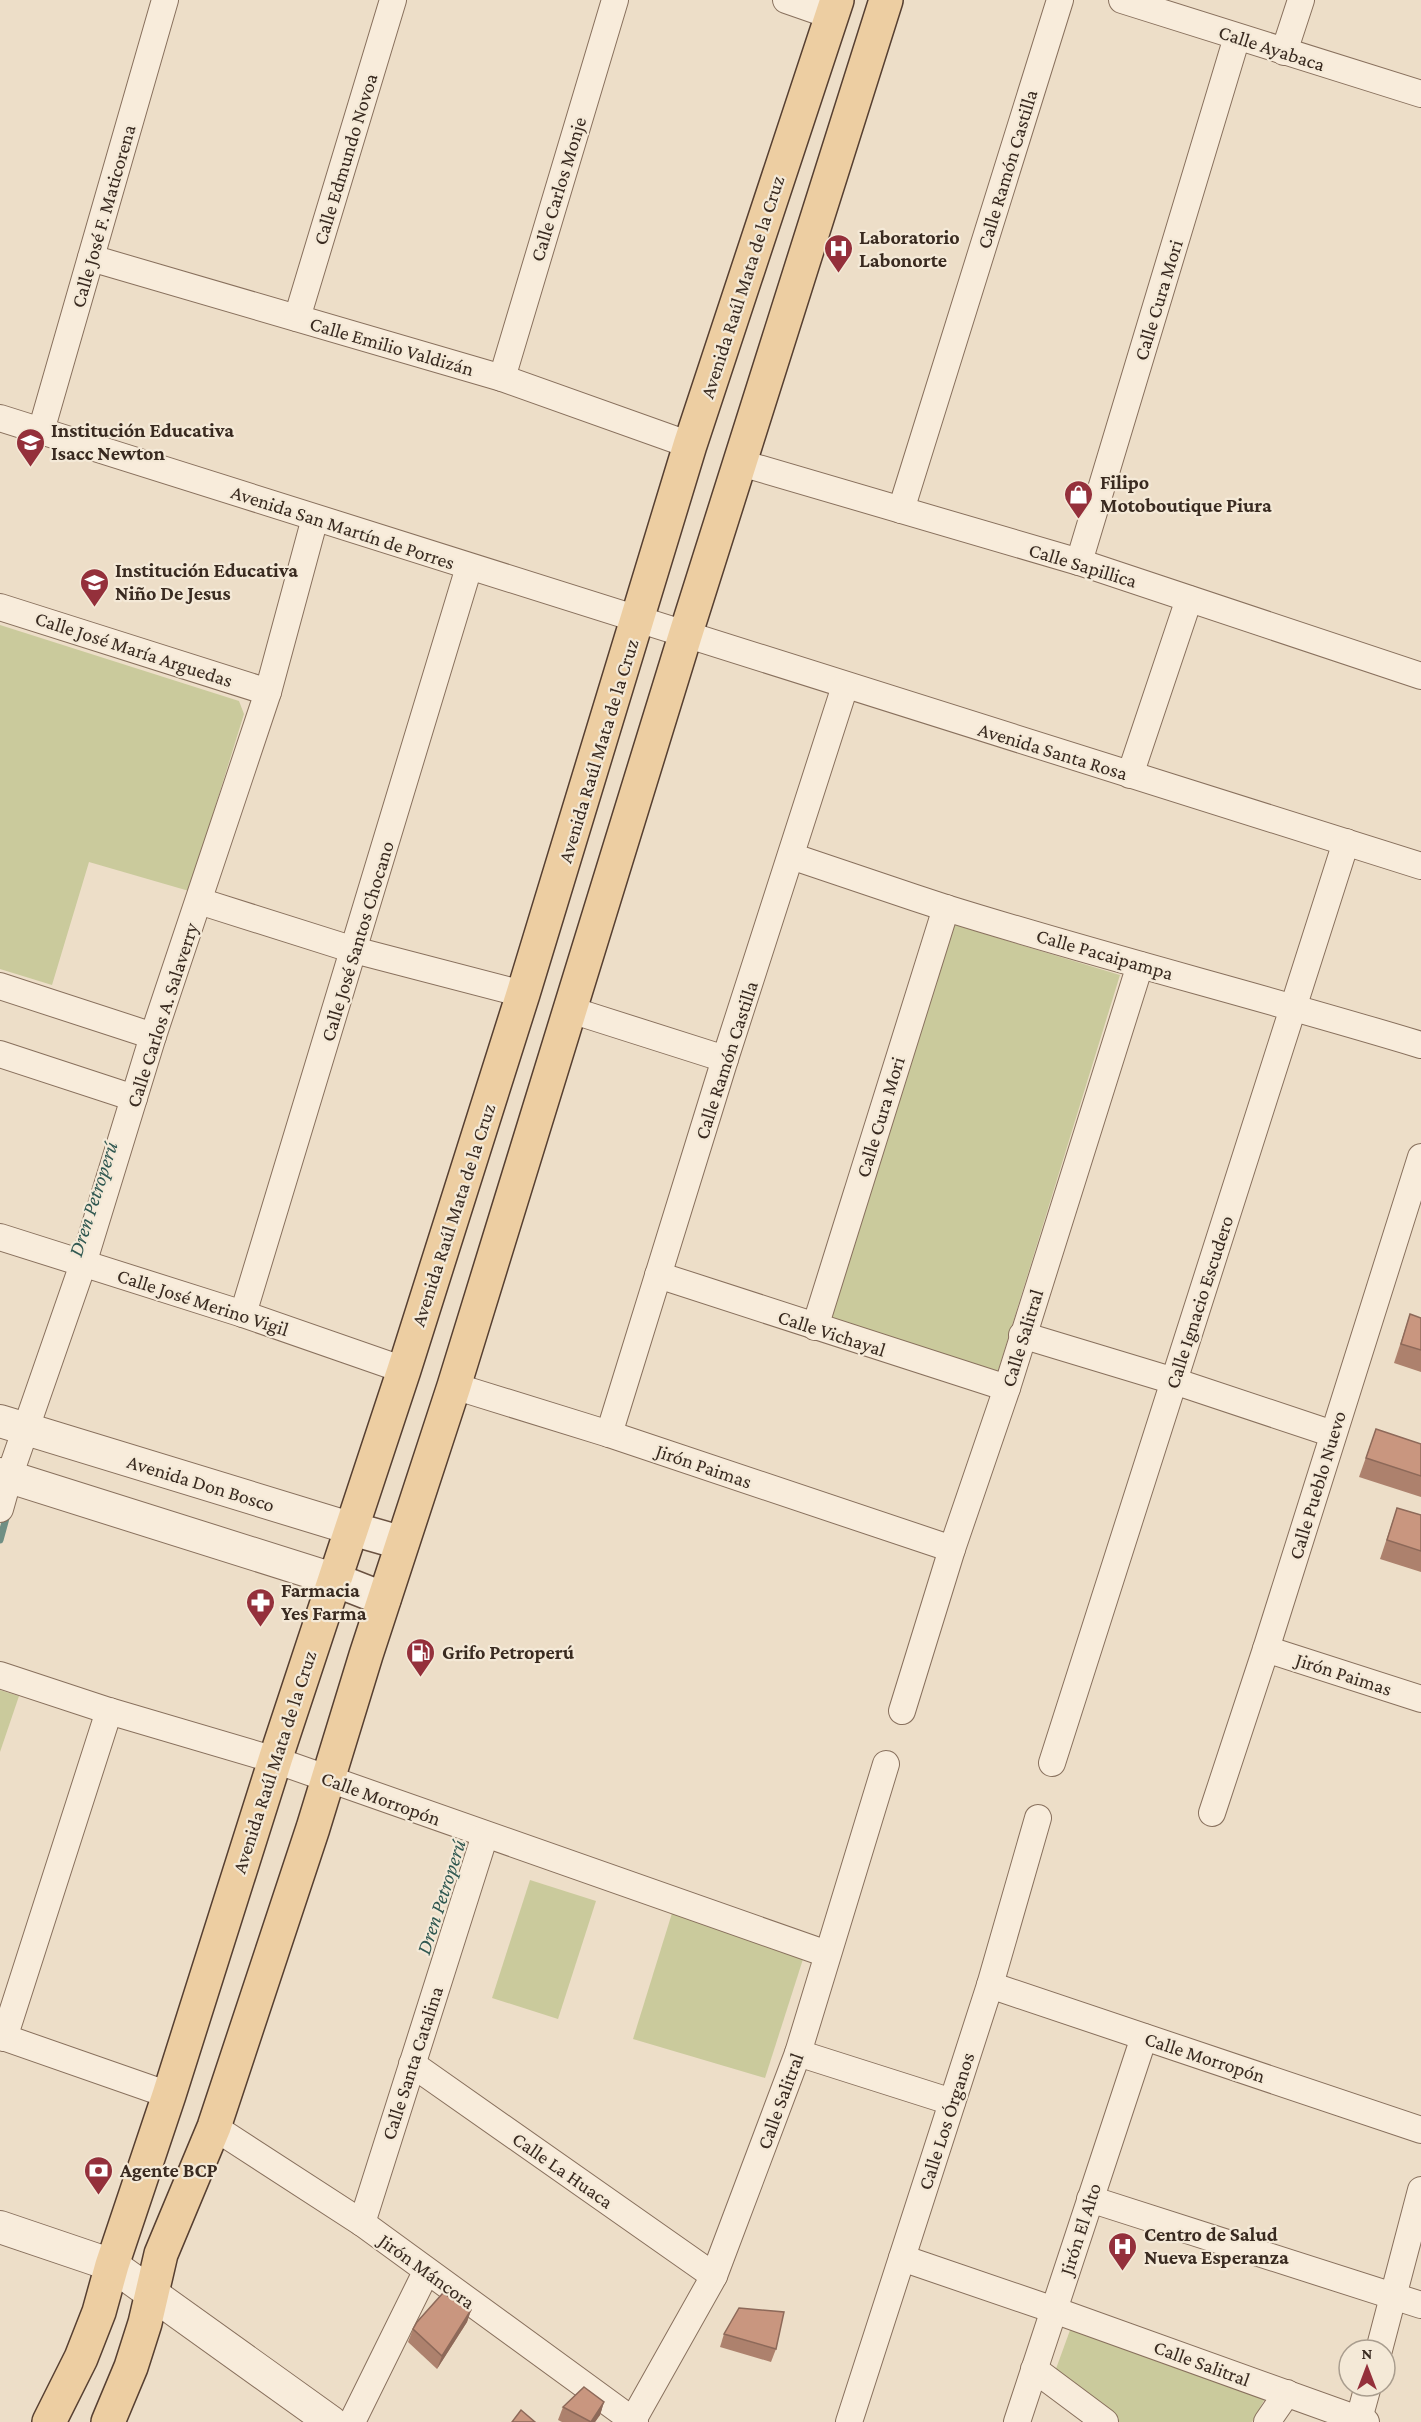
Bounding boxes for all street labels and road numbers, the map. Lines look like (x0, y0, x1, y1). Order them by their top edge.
street label: Calle Ayabaca (1216, 20, 1328, 76)
street label: Calle Edmundo Novoa (308, 71, 382, 247)
street label: Calle Ramón Castilla (972, 87, 1042, 251)
street label: Calle Carlos Monje (526, 114, 591, 264)
street label: Calle José F. Maticorena (66, 122, 141, 310)
street label: Avenida Raúl Mata de la Cruz (696, 173, 788, 401)
street label: Calle Cura Mori (1129, 237, 1187, 363)
street label: Calle Emilio Valdizán (307, 312, 477, 380)
street label: Avenida San Martín de Porres (228, 480, 458, 574)
street label: Calle Sapillica (1026, 538, 1140, 593)
street label: Calle José María Arguedas (32, 607, 236, 692)
street label: Avenida Raúl Mata de la Cruz (553, 636, 643, 866)
street label: Avenida Santa Rosa (976, 718, 1130, 784)
street label: Calle José Santos Chocano (316, 838, 399, 1044)
street label: Calle Carlos A. Salaverry (122, 919, 203, 1110)
street label: Calle Pacaipampa (1034, 924, 1176, 985)
street label: Calle Ramón Castilla (690, 978, 762, 1142)
street label: Calle Cura Mori (851, 1054, 909, 1180)
street label: Avenida Raúl Mata de la Cruz (407, 1101, 499, 1329)
street label: Calle Ignacio Escudero (1161, 1213, 1238, 1392)
street label: Calle José Merino Vigil (114, 1264, 291, 1341)
street label: Calle Salitral (997, 1287, 1047, 1389)
street label: Calle Vichayal (775, 1305, 889, 1362)
street label: Calle Pueblo Nuevo (1284, 1408, 1350, 1562)
street label: Jirón Paimas (651, 1439, 755, 1494)
street label: Avenida Don Bosco (125, 1450, 277, 1516)
street label: Jirón Paimas (1291, 1647, 1395, 1701)
street label: Avenida Raúl Mata de la Cruz (228, 1648, 320, 1876)
street label: Calle Morropón (318, 1766, 444, 1831)
street label: Calle Santa Catalina (377, 1983, 447, 2143)
street label: Calle Morropón (1142, 2027, 1268, 2088)
street label: Calle Los Órganos (913, 2049, 980, 2193)
street label: Calle Salitral (752, 2050, 808, 2152)
street label: Calle La Huaca (509, 2127, 617, 2213)
street label: Jirón El Alto (1054, 2180, 1106, 2280)
street label: Jirón Máncora (373, 2228, 479, 2314)
street label: Calle Salitral (1151, 2335, 1253, 2391)

